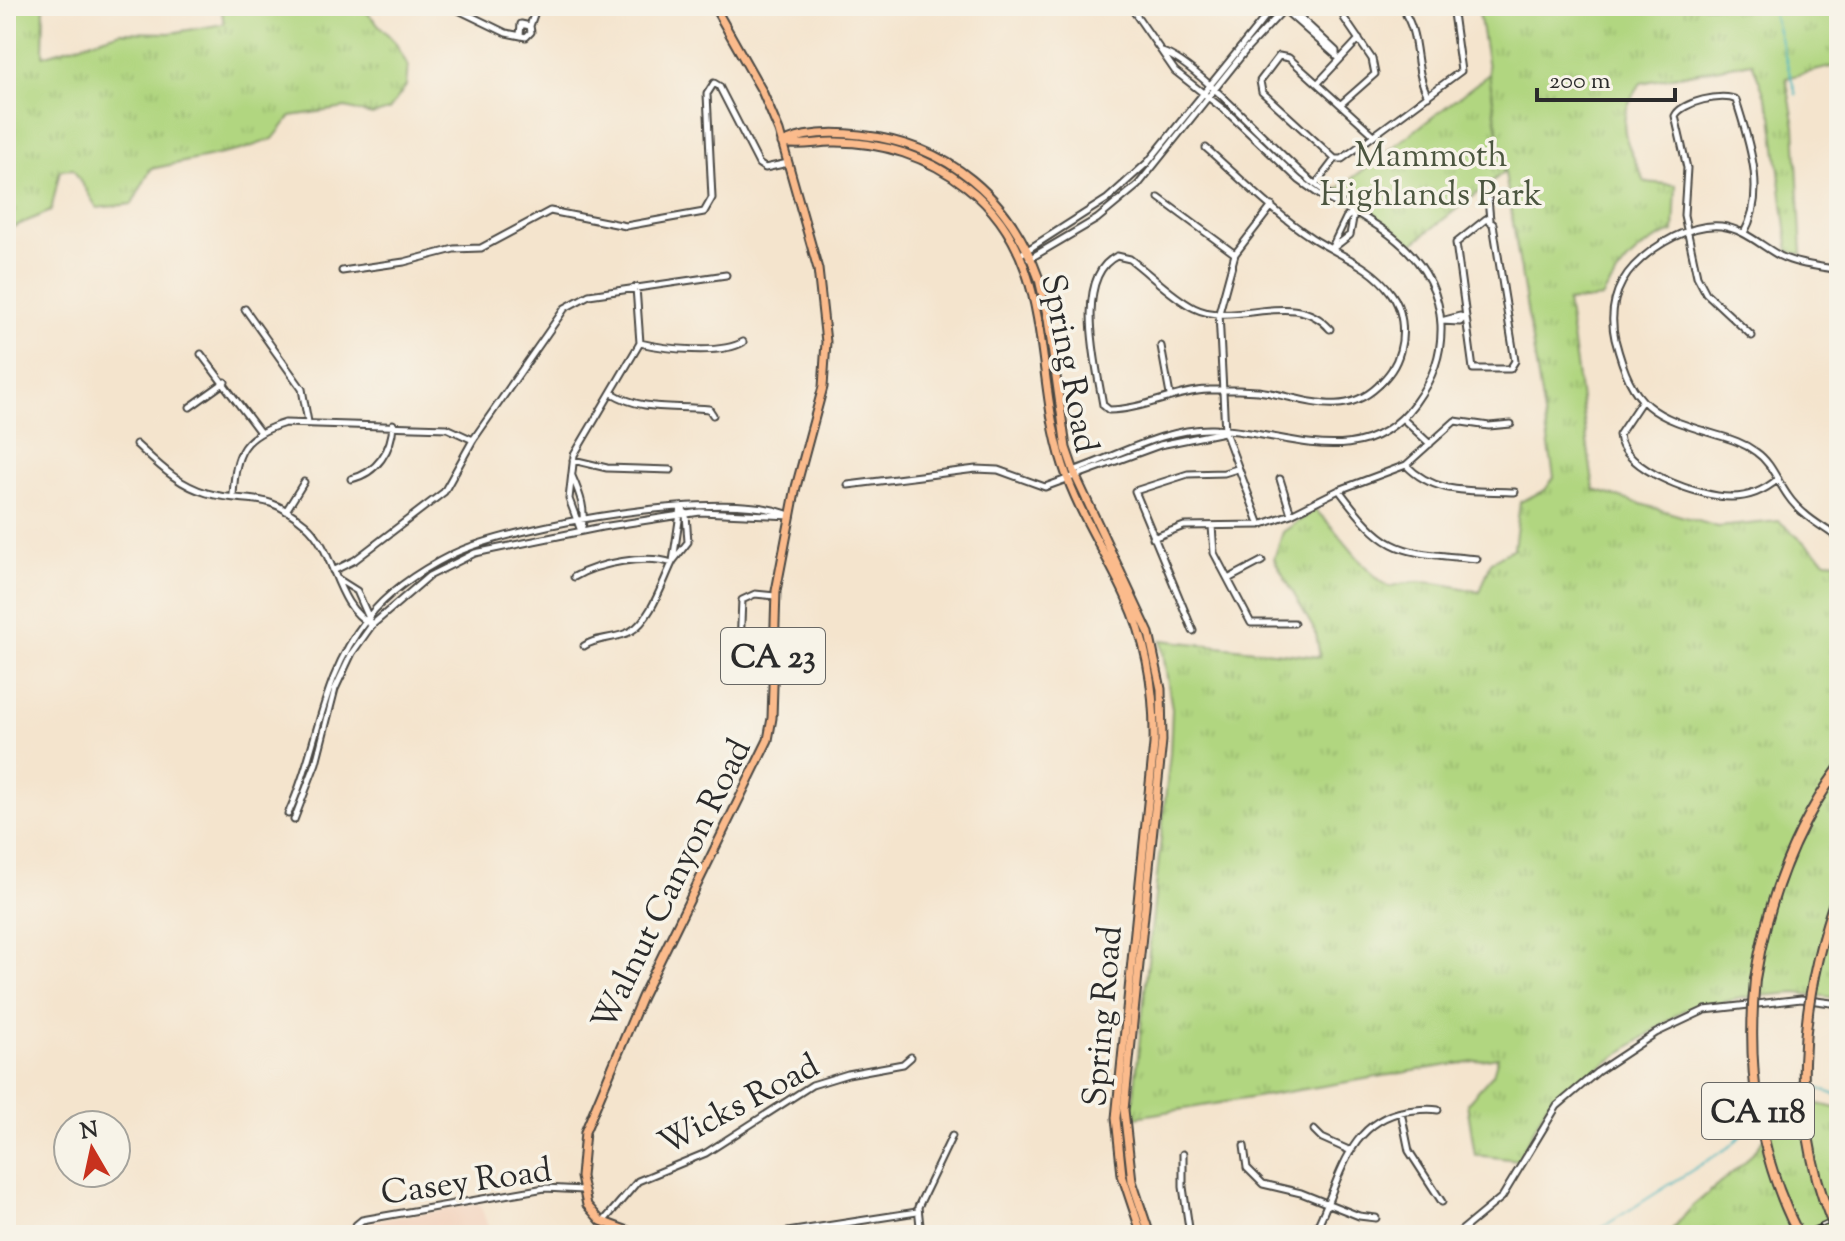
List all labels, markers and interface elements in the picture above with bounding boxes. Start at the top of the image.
scale bar [1537,52,1675,102]
text: 200 m [1549,65,1611,99]
park label: Mammoth Highlands Park [1320,133,1542,221]
street label: Spring Road [1026,270,1109,457]
road number: CA 23 [721,628,825,684]
street label: Walnut Canyon Road [581,731,765,1040]
street label: Spring Road [1072,924,1137,1109]
street label: Wicks Road [650,1043,829,1169]
road number: CA 118 [1702,1083,1814,1139]
north arrow [52,1109,132,1189]
text: N [78,1115,101,1149]
street label: Casey Road [378,1147,555,1220]

